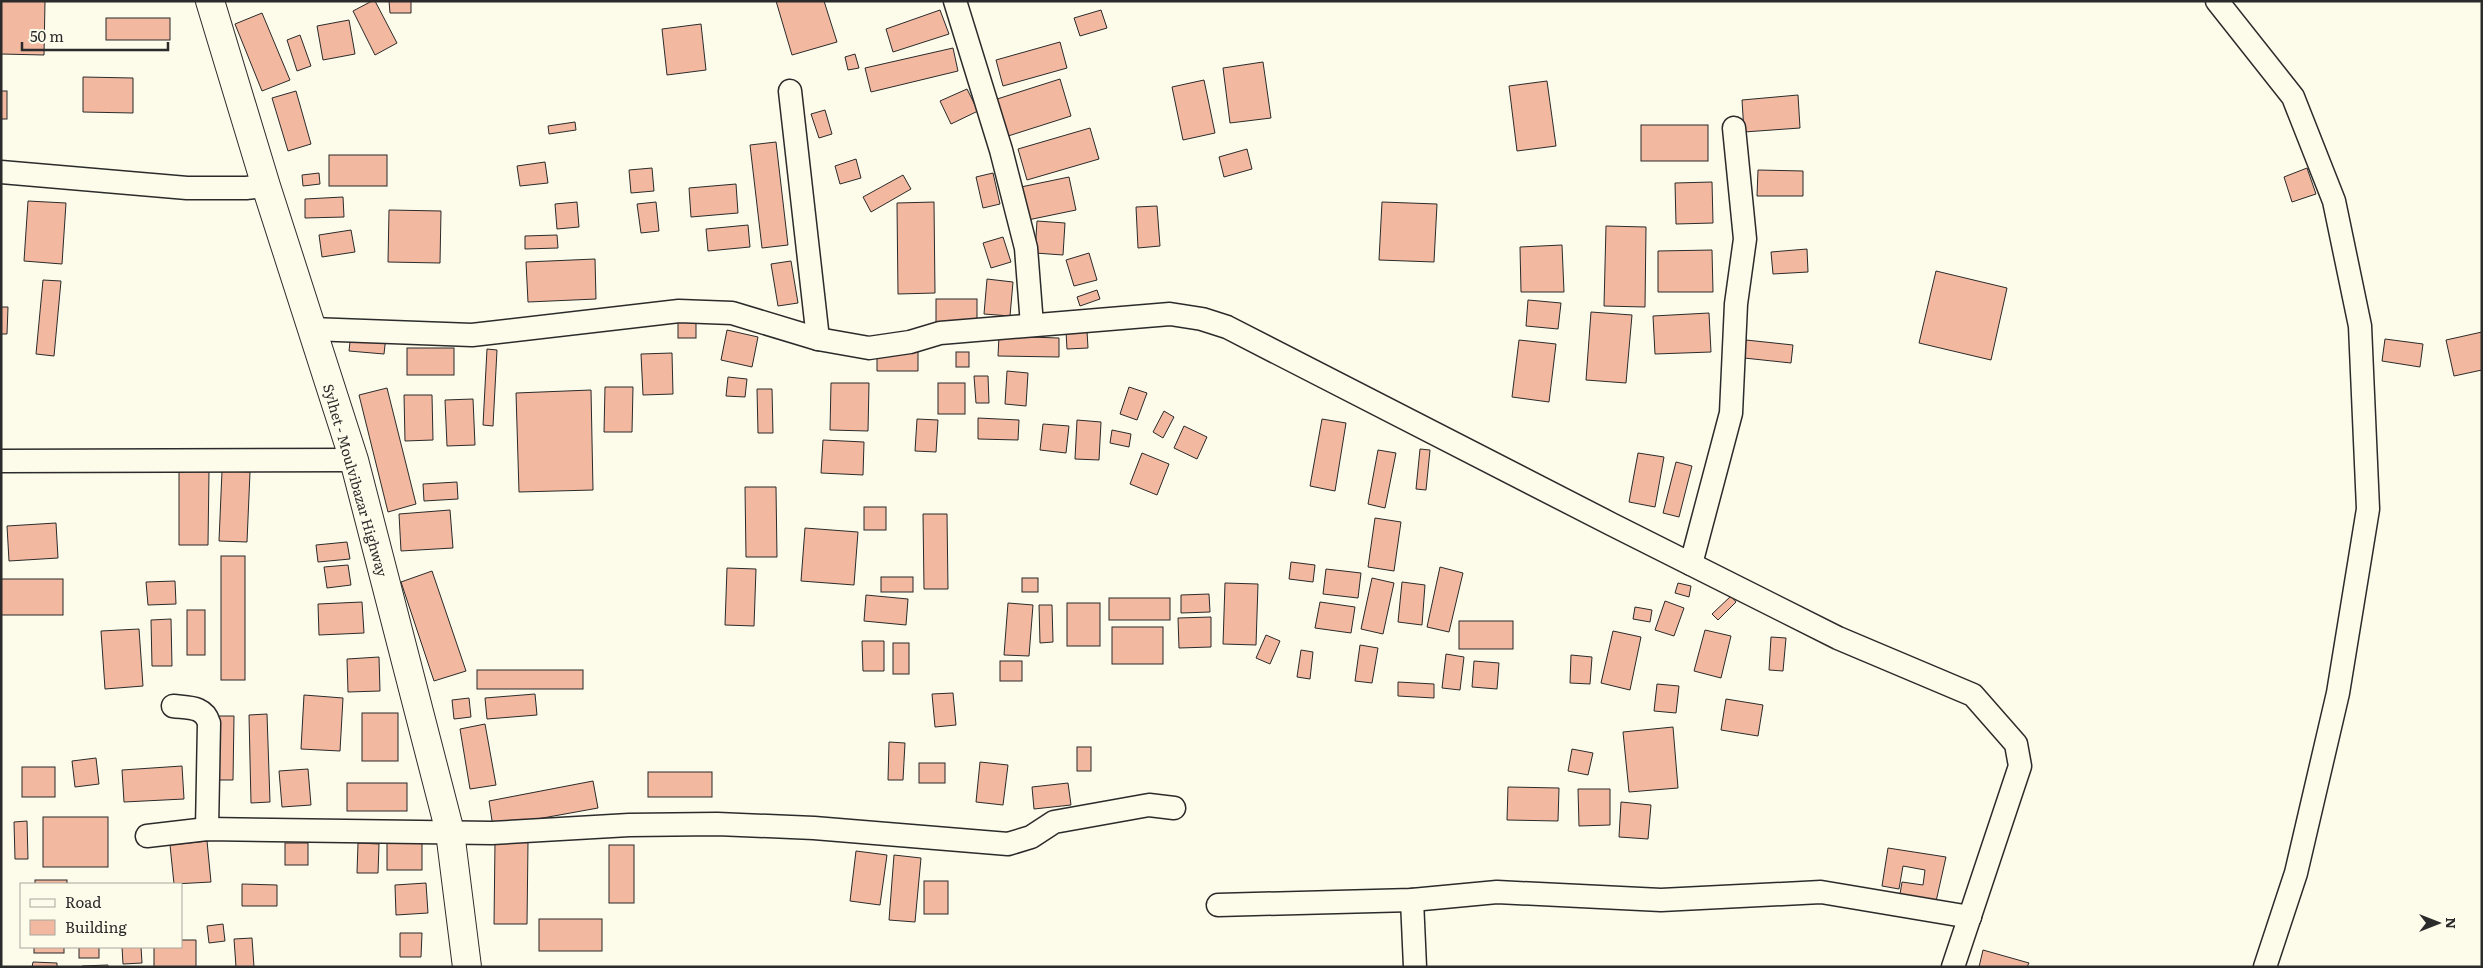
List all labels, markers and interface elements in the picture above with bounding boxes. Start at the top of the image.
scale bar [22,20,169,52]
text: 50 m [30,24,64,47]
street label: Sylhet - Moulvibazar Highway [319,381,393,580]
legend [20,883,182,948]
text: Road [65,890,101,913]
north arrow [2413,898,2463,948]
text: Building [65,915,127,938]
text: N [2442,917,2462,929]

